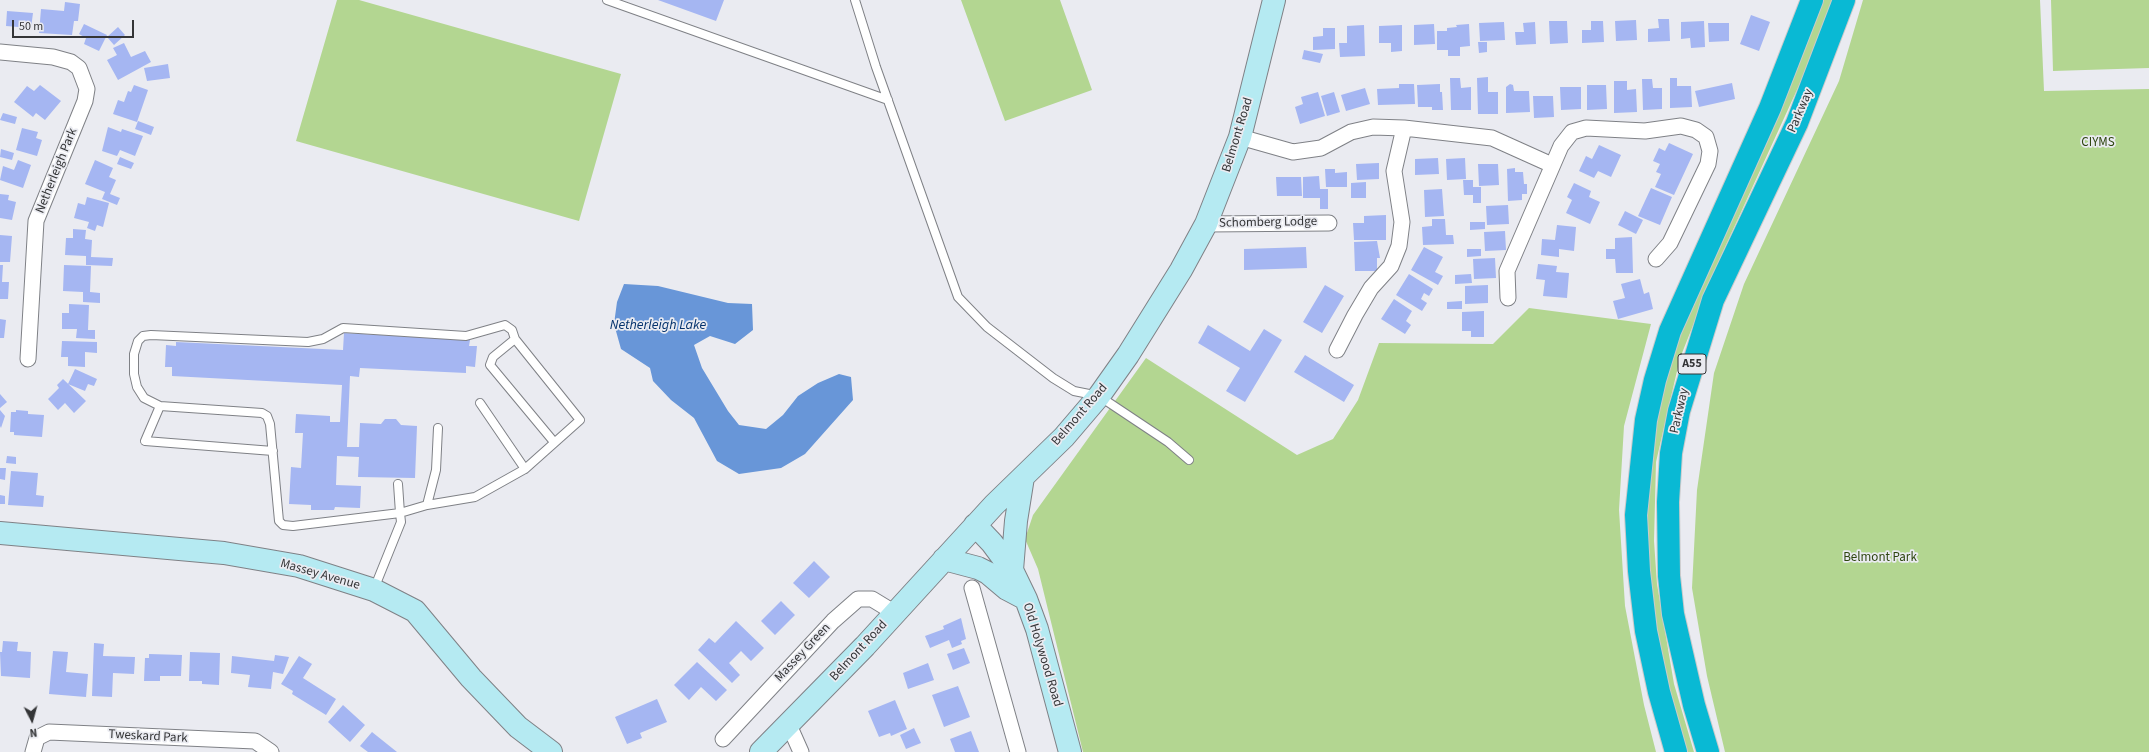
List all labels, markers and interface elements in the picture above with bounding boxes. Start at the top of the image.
scale bar [14,12,136,38]
text: 50 m [19,18,43,35]
street label: Parkway [1785,87,1817,135]
street label: Belmont Road [1219,96,1257,174]
street label: Netherleigh Park [33,126,81,216]
park label: CIYMS [2081,135,2115,151]
street label: Schomberg Lodge [1219,214,1317,232]
water label: Netherleigh Lake [610,318,706,334]
road number: A55 [1678,354,1706,374]
street label: Belmont Road [1049,381,1111,449]
street label: Parkway [1667,387,1693,435]
park label: Belmont Park [1843,550,1917,566]
street label: Massey Avenue [278,556,362,594]
street label: Old Holywood Road [1019,601,1065,709]
street label: Belmont Road [827,617,891,685]
street label: Massey Green [772,620,834,686]
north arrow [12,700,52,740]
text: N [29,725,38,740]
street label: Tweskard Park [108,727,188,747]

